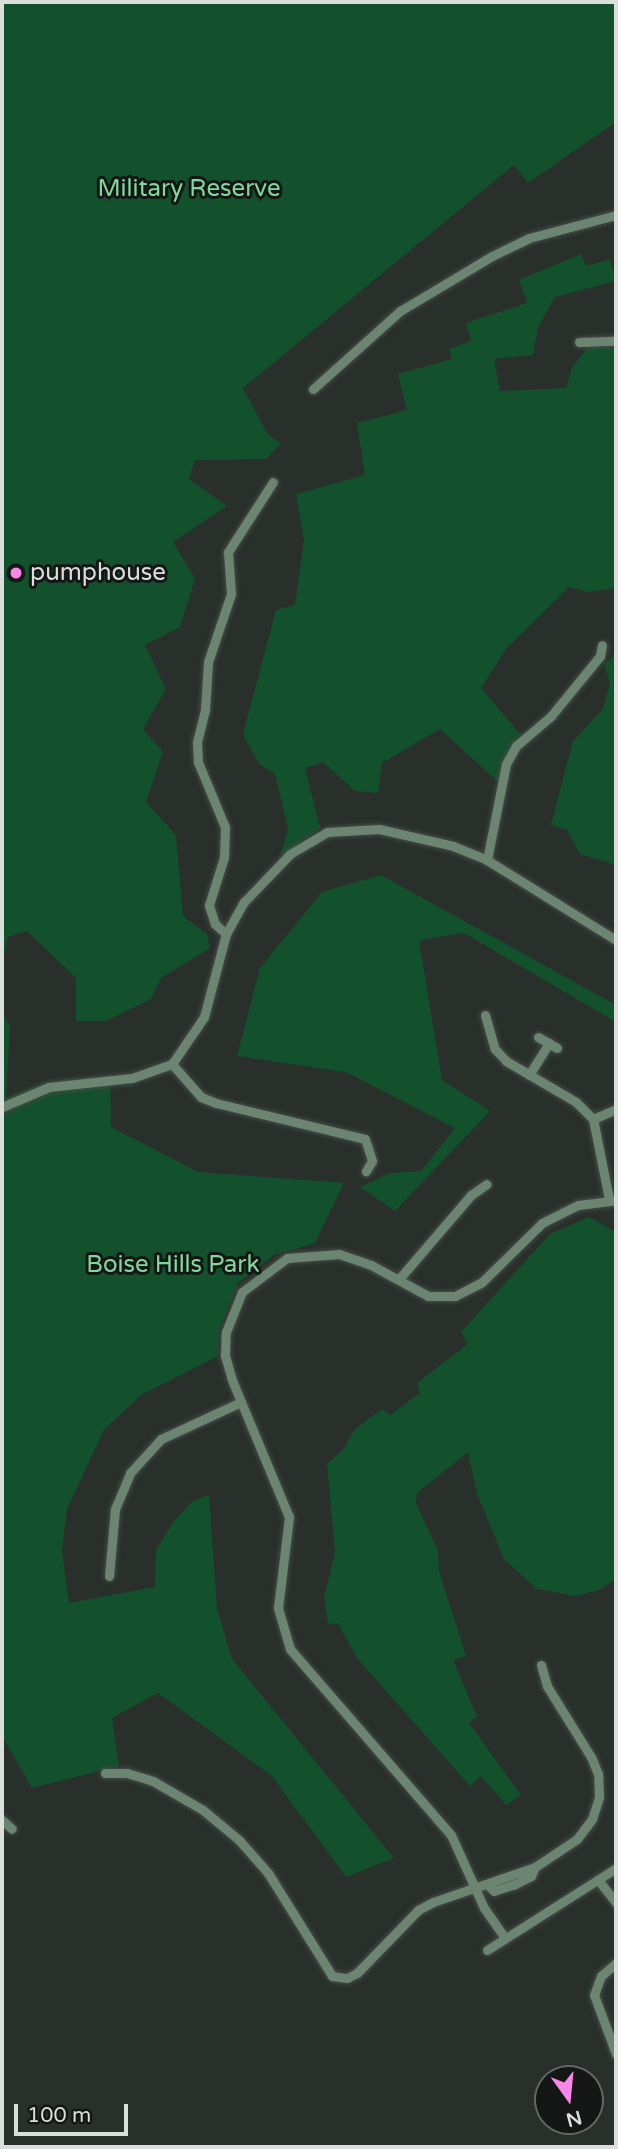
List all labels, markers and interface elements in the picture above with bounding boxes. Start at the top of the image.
park label: Military Reserve [98,175,280,203]
place label: pumphouse [30,559,166,587]
marker: pumphouse [8,565,24,581]
park label: Boise Hills Park [86,1251,260,1279]
north arrow [534,2065,604,2135]
scale bar [18,2090,131,2134]
text: 100 m [27,2103,91,2128]
text: N [564,2106,584,2131]

